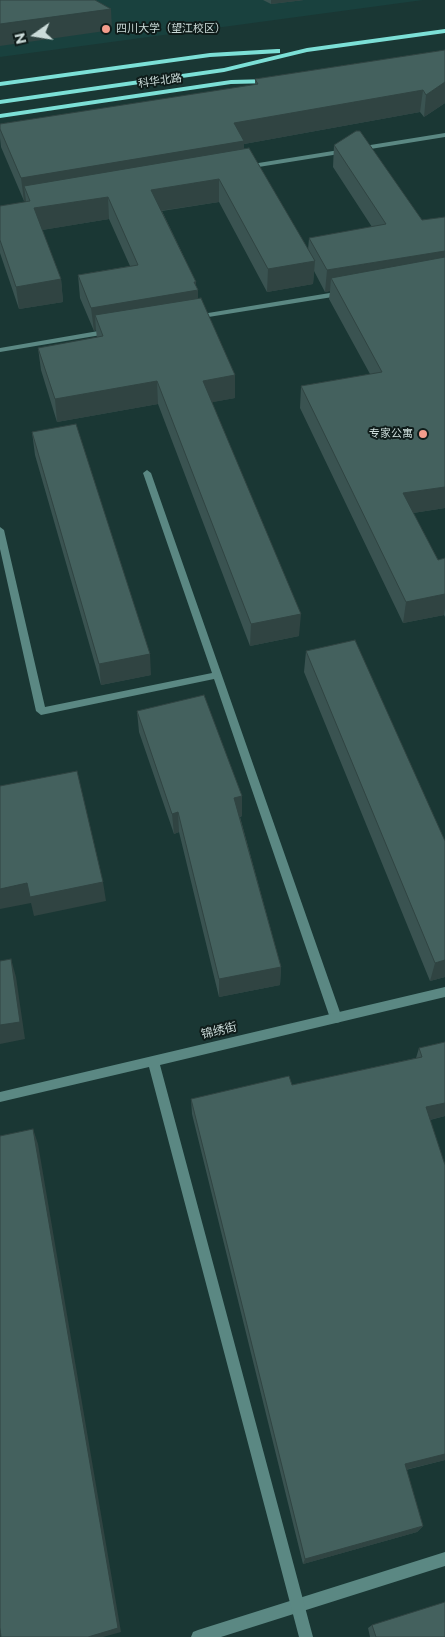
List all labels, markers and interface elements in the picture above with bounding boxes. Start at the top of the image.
north arrow [10,10,60,60]
place label: 四川大学（望江校区） [116,22,226,36]
marker: 四川大学（望江校区） [100,23,112,35]
text: N [10,31,30,46]
street label: 科华北路 [137,71,183,91]
place label: 专家公寓 [369,427,413,441]
marker: 专家公寓 [417,428,429,440]
street label: 锦绣街 [200,1020,238,1042]

